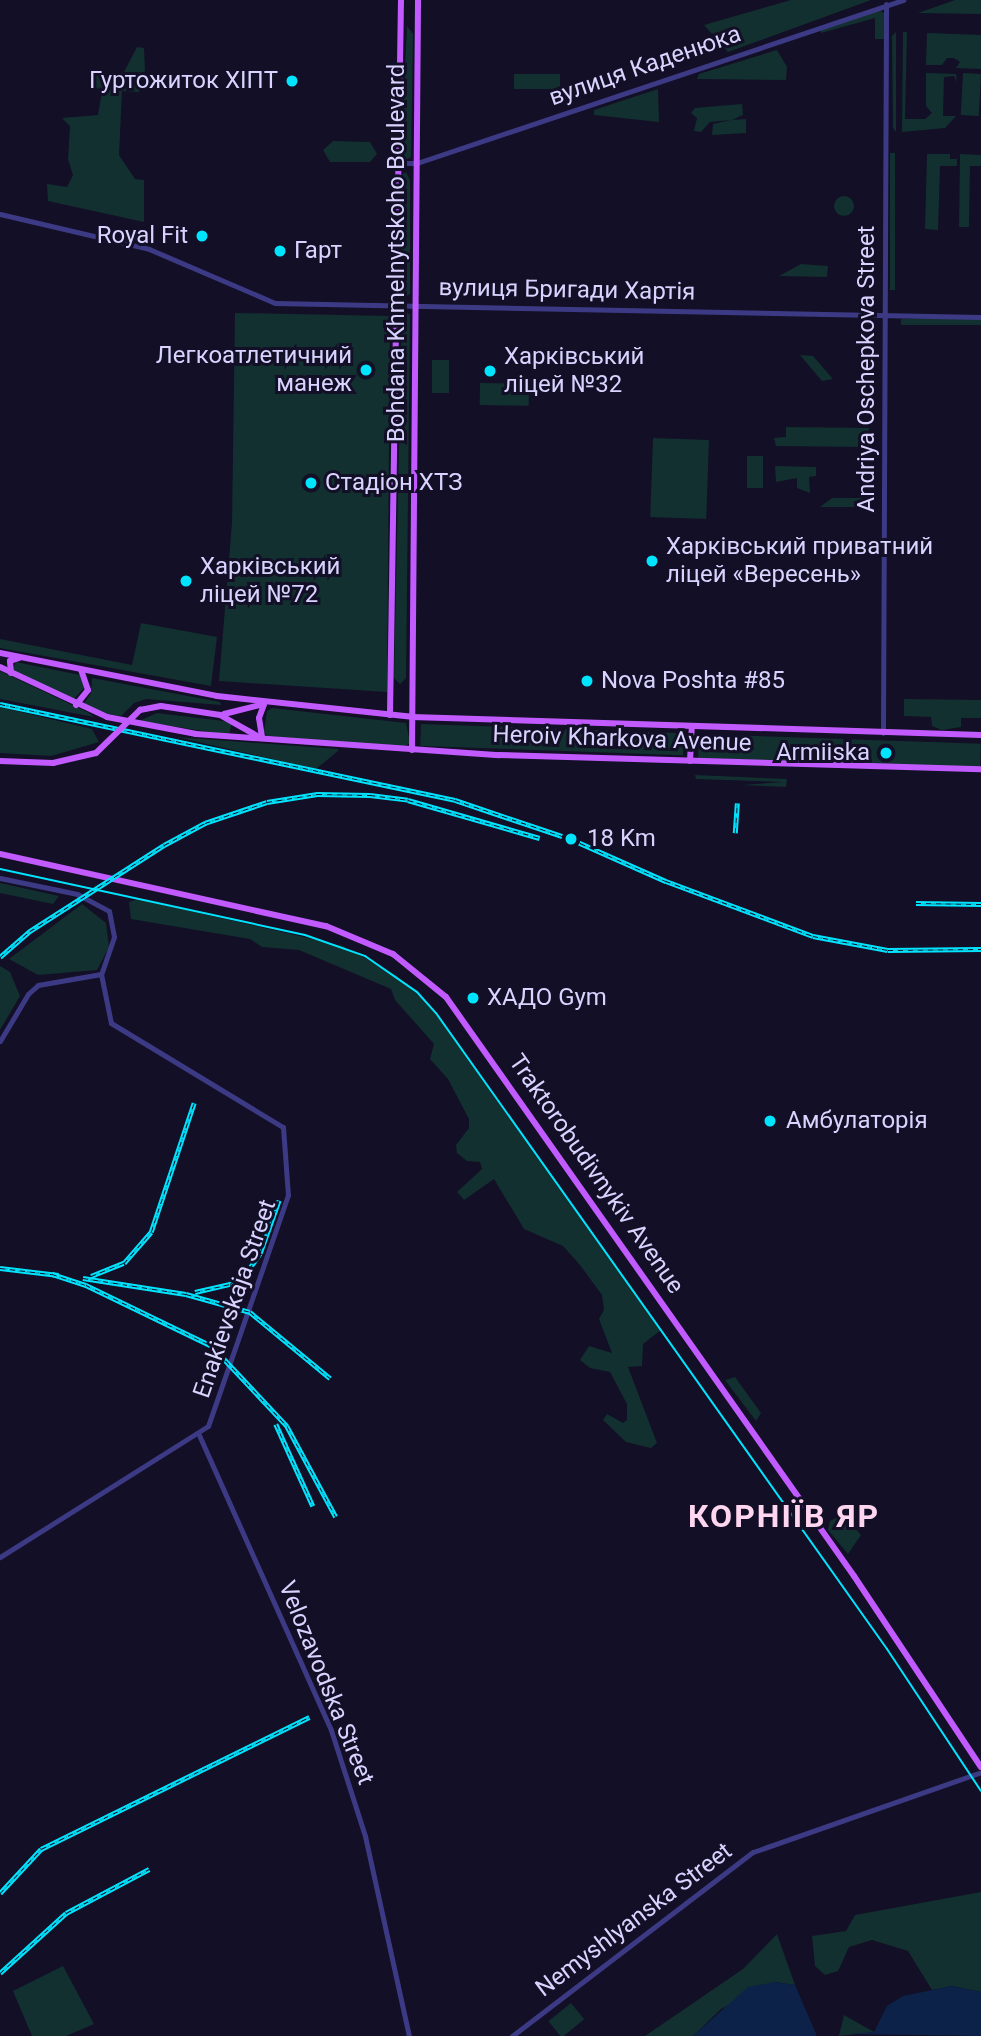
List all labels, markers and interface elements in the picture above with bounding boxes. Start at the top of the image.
street label: вулиця Каденюка [545,20,745,112]
street label: Bohdana Khmelnytskoho Boulevard [383,64,411,442]
place label: Гуртожиток ХІПТ [89,67,278,95]
marker: Гуртожиток ХІПТ [284,73,300,89]
place label: Royal Fit [97,222,188,250]
street label: Andriya Oschepkova Street [853,226,881,512]
marker: Royal Fit [194,228,210,244]
place label: Гарт [294,237,342,265]
marker: Гарт [272,243,288,259]
street label: вулиця Бригади Хартія [438,273,696,307]
place label: Легкоатлетичний манеж [156,342,352,398]
place label: Харківський ліцей №32 [504,343,644,399]
marker: Легкоатлетичний манеж [358,362,374,378]
marker: Харківський ліцей №32 [482,363,498,379]
place label: Стадіон ХТЗ [325,469,462,497]
marker: Стадіон ХТЗ [303,475,319,491]
place label: Харківський приватний ліцей «Вересень» [666,533,933,589]
place label: Харківський ліцей №72 [200,553,340,609]
marker: Харківський приватний ліцей «Вересень» [644,553,660,569]
marker: Харківський ліцей №72 [178,573,194,589]
place label: Nova Poshta #85 [601,667,785,695]
marker: Nova Poshta #85 [579,673,595,689]
street label: Heroiv Kharkova Avenue [492,720,752,758]
place label: Armiiska [776,739,870,767]
marker: Armiiska [876,743,896,763]
place label: 18 Km [587,825,656,853]
marker: 18 Km [561,829,581,849]
place label: ХАДО Gym [487,984,607,1012]
marker: ХАДО Gym [465,990,481,1006]
street label: Traktorobudivnykiv Avenue [502,1049,690,1299]
place label: Амбулаторія [786,1107,928,1135]
marker: Амбулаторія [760,1111,780,1131]
street label: Enakievskaja Street [188,1196,282,1402]
district label: КОРНІЇВ ЯР [689,1497,879,1535]
street label: Velozavodska Street [272,1577,380,1789]
street label: Nemyshlyanska Street [530,1837,738,2003]

